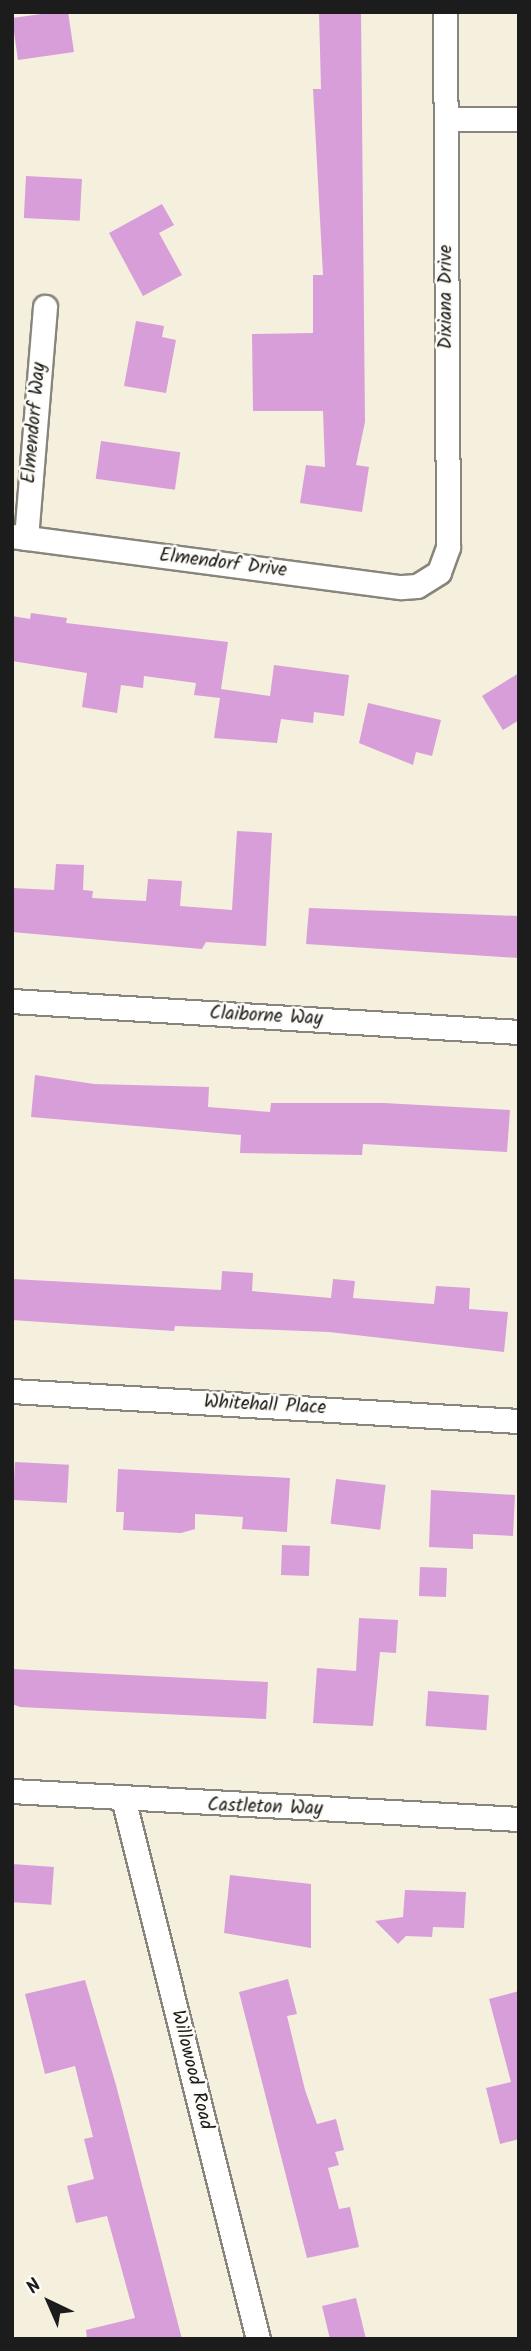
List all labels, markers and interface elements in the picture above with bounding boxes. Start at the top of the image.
street label: Dixiana Drive [436,245,458,349]
street label: Elmendorf Way [18,362,52,484]
street label: Elmendorf Drive [158,545,288,583]
street label: Claiborne Way [209,1003,323,1031]
street label: Whitehall Place [203,1391,327,1421]
street label: Castleton Way [207,1795,323,1821]
street label: Willowood Road [165,2008,217,2132]
north arrow [14,2267,84,2337]
text: N [20,2272,49,2302]

